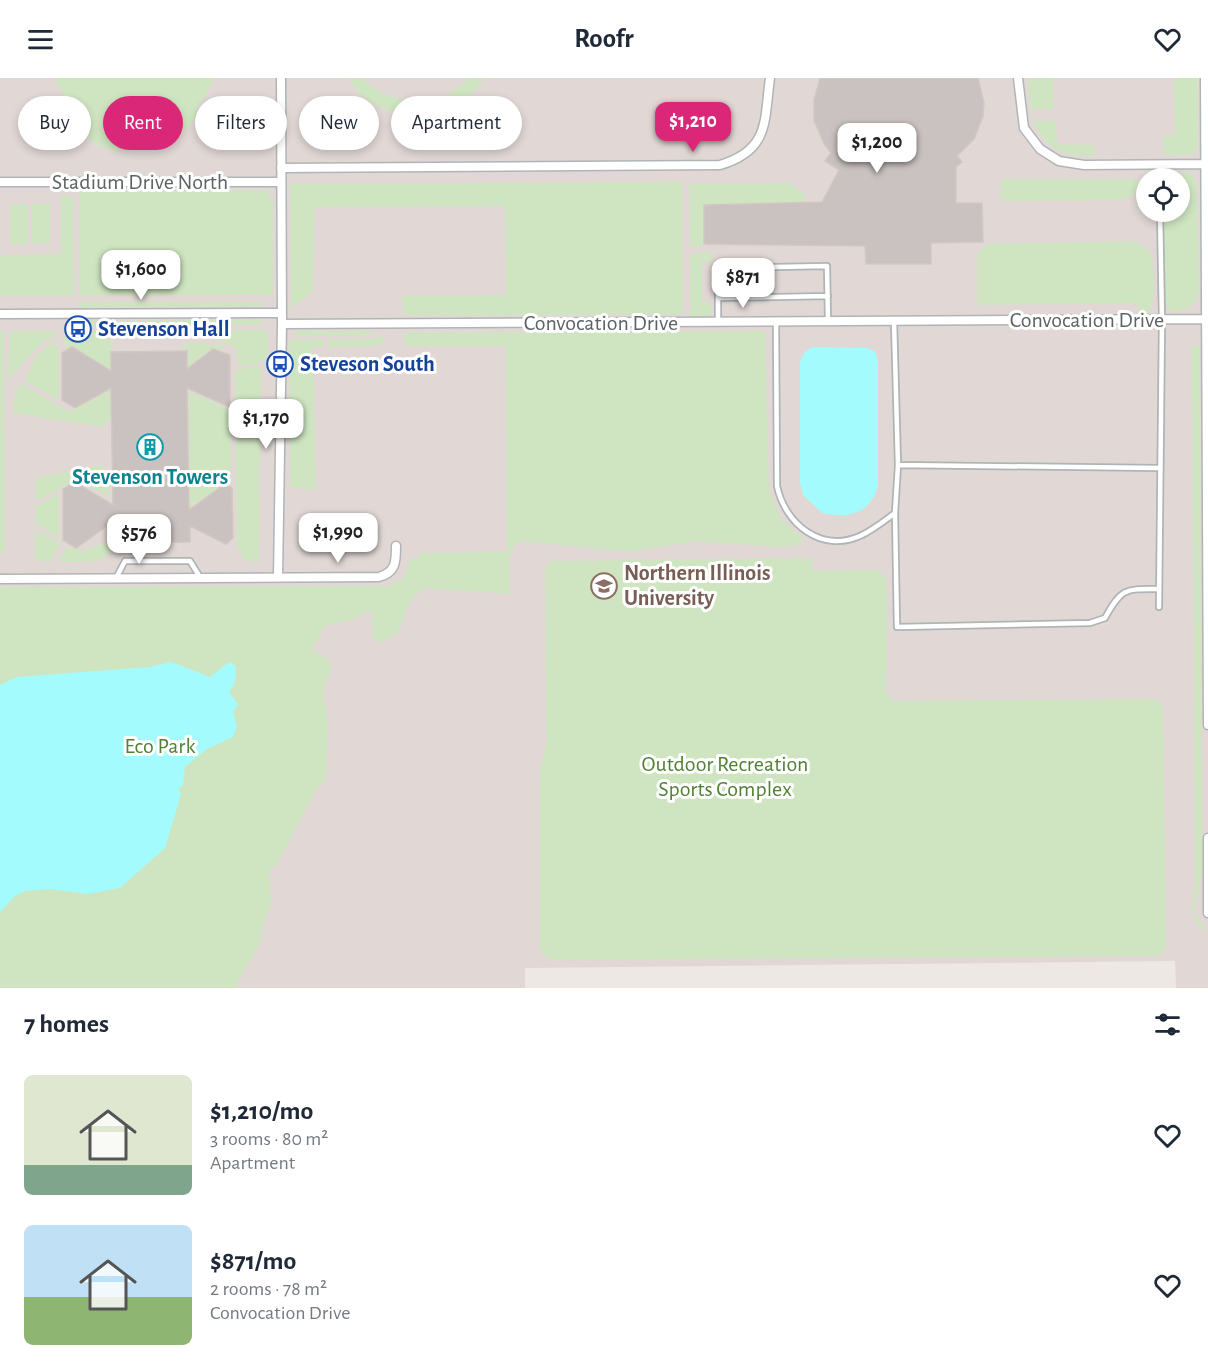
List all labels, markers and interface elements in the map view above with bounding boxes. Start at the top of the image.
icon: menu [24,23,57,56]
icon: heart [1151,23,1184,56]
text: Roofr [574,25,634,52]
chip: Buy [18,96,91,150]
chip: Rent [103,96,183,150]
chip: Filters [195,96,287,150]
chip: New [299,96,379,150]
chip: Apartment [391,96,522,150]
pin: $1,210 [644,102,742,153]
text: $1,210 [669,111,717,131]
pin: $1,200 [828,123,926,174]
text: $1,200 [851,132,903,152]
map controls [1136,168,1190,222]
button: locate [1136,168,1190,222]
street label: Stadium Drive North [52,171,228,193]
pin: $1,600 [92,250,190,301]
pin: $871 [707,258,779,309]
text: $1,600 [115,259,167,279]
text: $871 [726,267,760,287]
street label: Convocation Drive [1010,309,1164,331]
street label: Convocation Drive [524,312,678,334]
bus stop icon: Stevenson Hall [63,314,93,344]
place label: Stevenson Hall [98,318,229,340]
bus stop icon: Steveson South [265,349,295,379]
place label: Steveson South [300,353,435,375]
pin: $1,170 [217,399,315,450]
text: $1,170 [242,408,290,428]
building icon: Stevenson Towers [135,432,165,462]
place label: Stevenson Towers [72,466,228,488]
pin: $1,990 [289,513,387,564]
pin: $576 [103,514,175,565]
text: $1,990 [313,522,363,542]
text: $576 [121,523,157,543]
place label: Northern Illinois University [624,562,770,610]
school or university icon: Northern Illinois University [589,571,619,601]
park label: Eco Park [125,735,195,757]
park label: Outdoor Recreation Sports Complex [642,753,808,800]
icon: filters [1151,1008,1184,1041]
text: 7 homes [24,1011,109,1037]
text: $1,210/mo [210,1098,313,1124]
icon: home [72,1099,144,1171]
icon: heart [1151,1119,1184,1152]
text: 3 rooms · 80 m² [210,1129,328,1149]
text: Apartment [210,1153,295,1173]
text: $871/mo [210,1248,296,1274]
icon: home [72,1249,144,1321]
icon: heart [1151,1269,1184,1302]
text: 2 rooms · 78 m² [210,1279,327,1299]
text: Convocation Drive [210,1303,350,1323]

